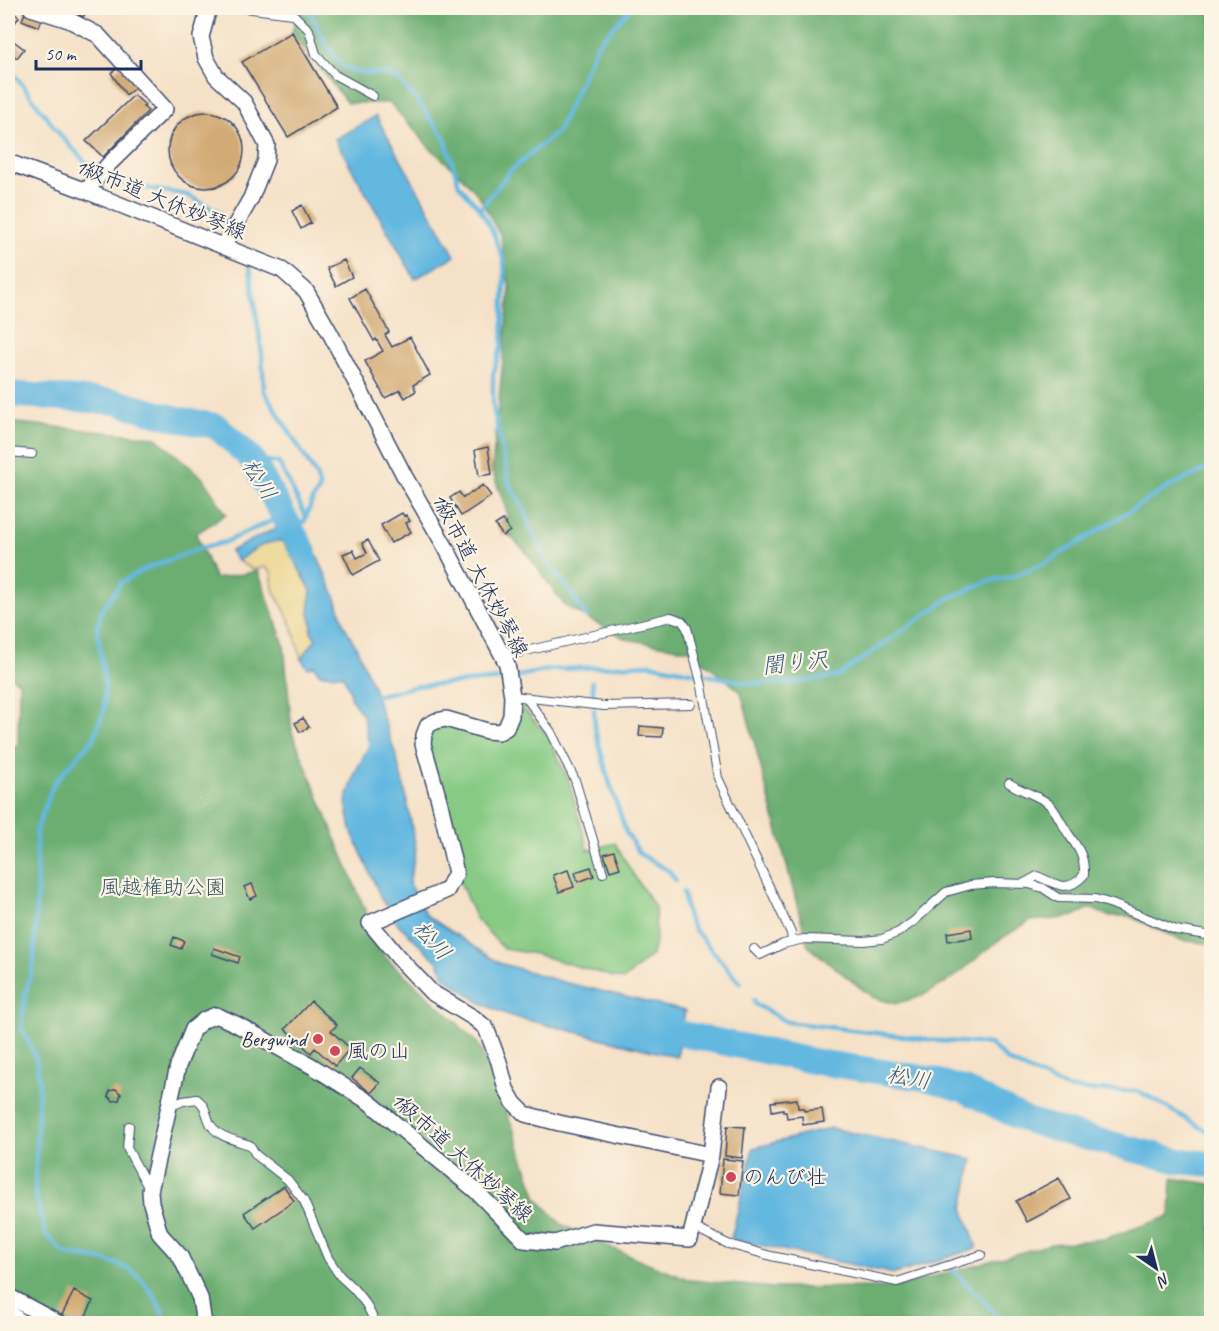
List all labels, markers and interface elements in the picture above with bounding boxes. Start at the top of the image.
scale bar [36,33,141,71]
text: 50 m [45,43,78,65]
street label: 1級市道 大休妙琴線 [72,153,250,245]
water label: 松川 [236,453,283,506]
street label: 1級市道 大休妙琴線 [426,488,534,662]
water label: 闇り沢 [761,646,830,680]
park label: 風越権助公園 [100,874,226,900]
water label: 松川 [407,915,457,966]
place label: Bergwind [241,1026,310,1052]
marker: Bergwind [311,1032,325,1046]
place label: 風の山 [347,1038,410,1064]
marker: 風の山 [328,1044,342,1058]
water label: 松川 [885,1060,933,1096]
street label: 1級市道 大休妙琴線 [385,1086,539,1228]
place label: のんび壮 [743,1164,827,1190]
marker: のんび壮 [724,1170,738,1184]
north arrow [1126,1238,1186,1298]
text: N [1152,1268,1174,1292]

